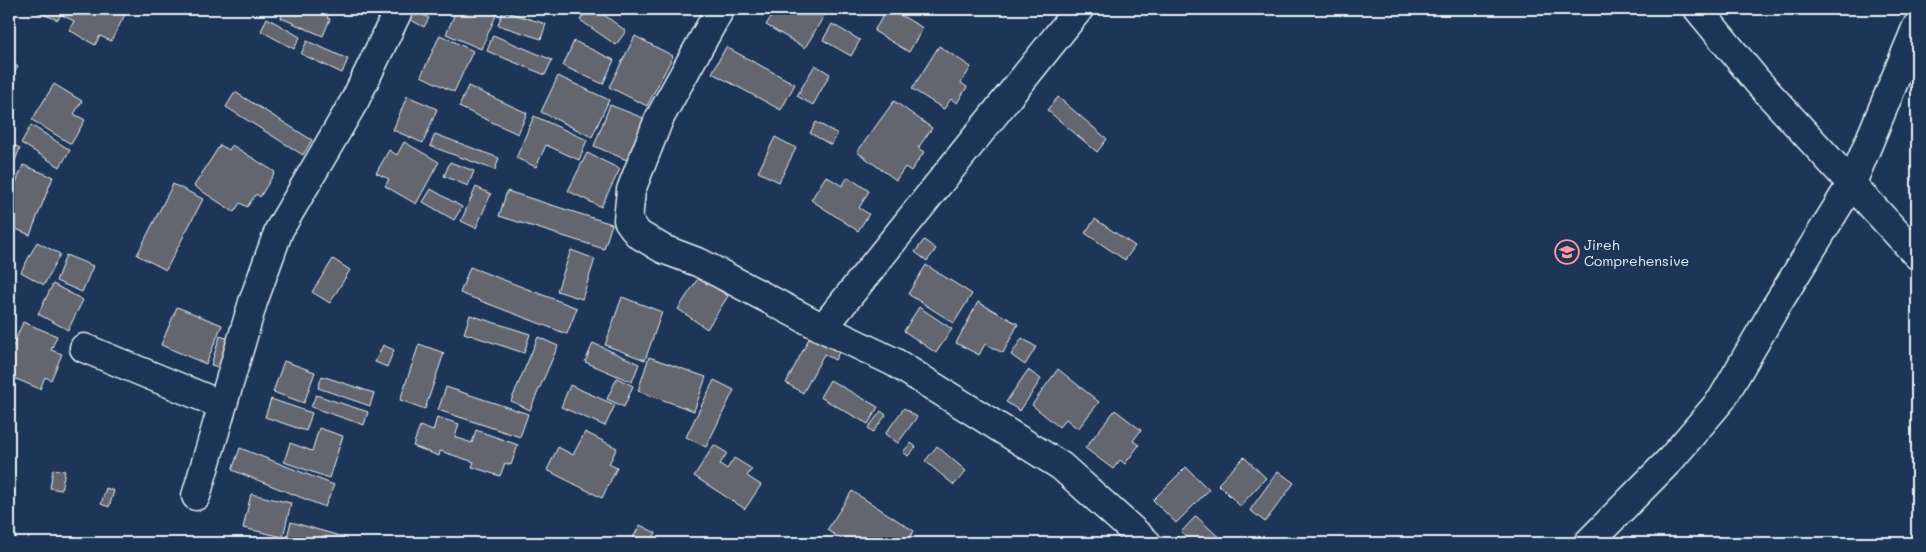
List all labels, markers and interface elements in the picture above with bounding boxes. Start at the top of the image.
place label: Jireh Comprehensive [1584,235,1689,270]
school or university icon: Jireh Comprehensive [1554,239,1580,265]

